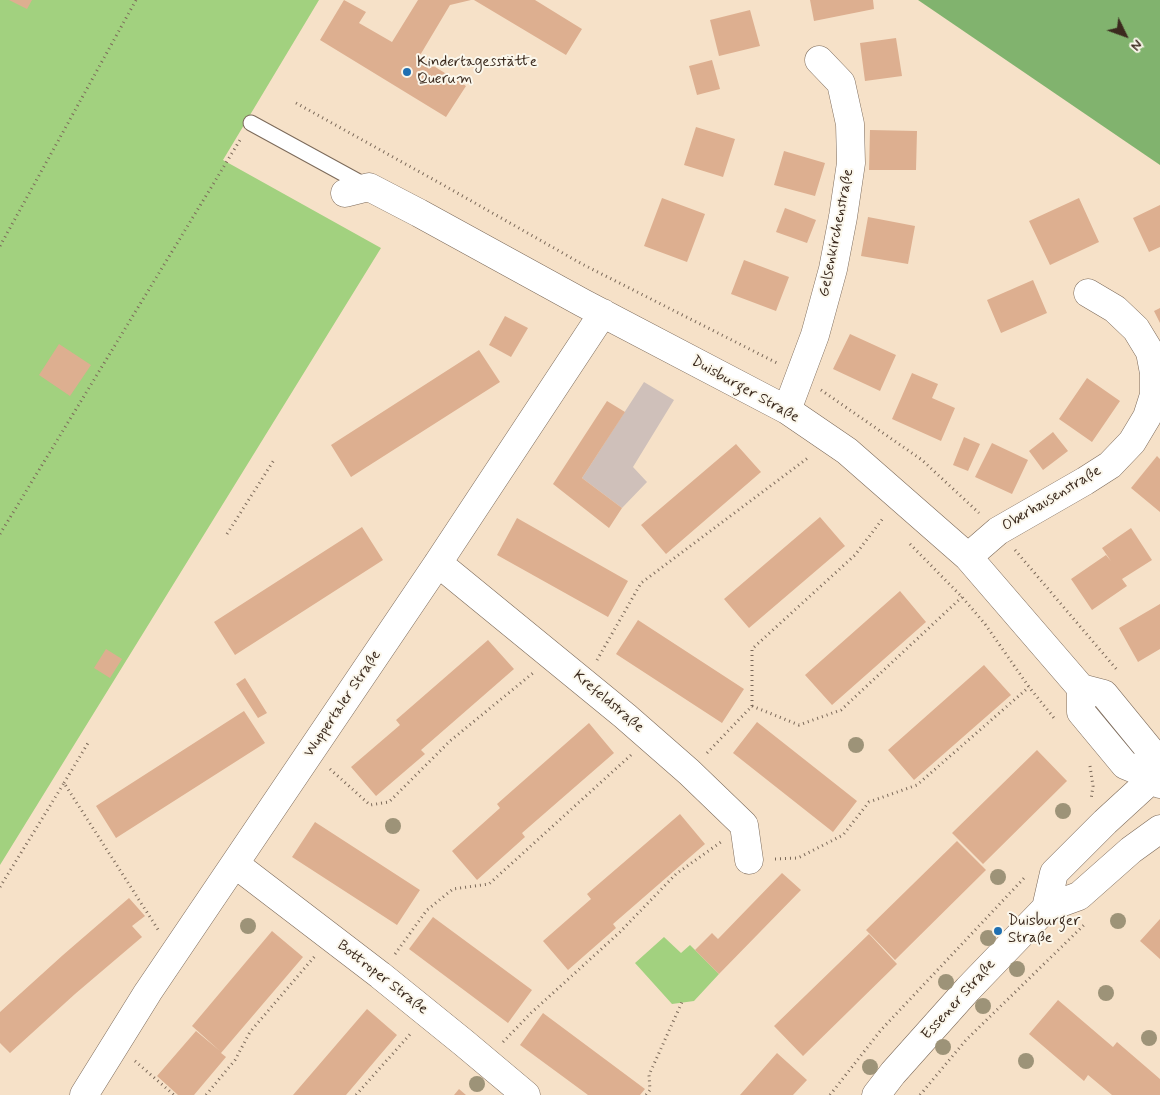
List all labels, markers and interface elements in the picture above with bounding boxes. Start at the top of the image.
north arrow [1100,10,1150,60]
text: N [1126,36,1146,55]
place label: Kindertagesstätte Querum [417,54,537,89]
marker: Kindertagesstätte Querum [401,66,413,78]
street label: Gelsenkirchenstraße [816,167,858,299]
street label: Duisburger Straße [688,353,802,427]
street label: Oberhausenstraße [999,462,1105,536]
street label: Wuppertaler Straße [301,647,385,761]
street label: Krefeldstraße [569,667,647,737]
place label: Duisburger Straße [1008,913,1080,948]
marker: Duisburger Straße [992,925,1004,937]
street label: Bottroper Straße [333,937,431,1019]
street label: Essener Straße [918,956,1000,1044]

